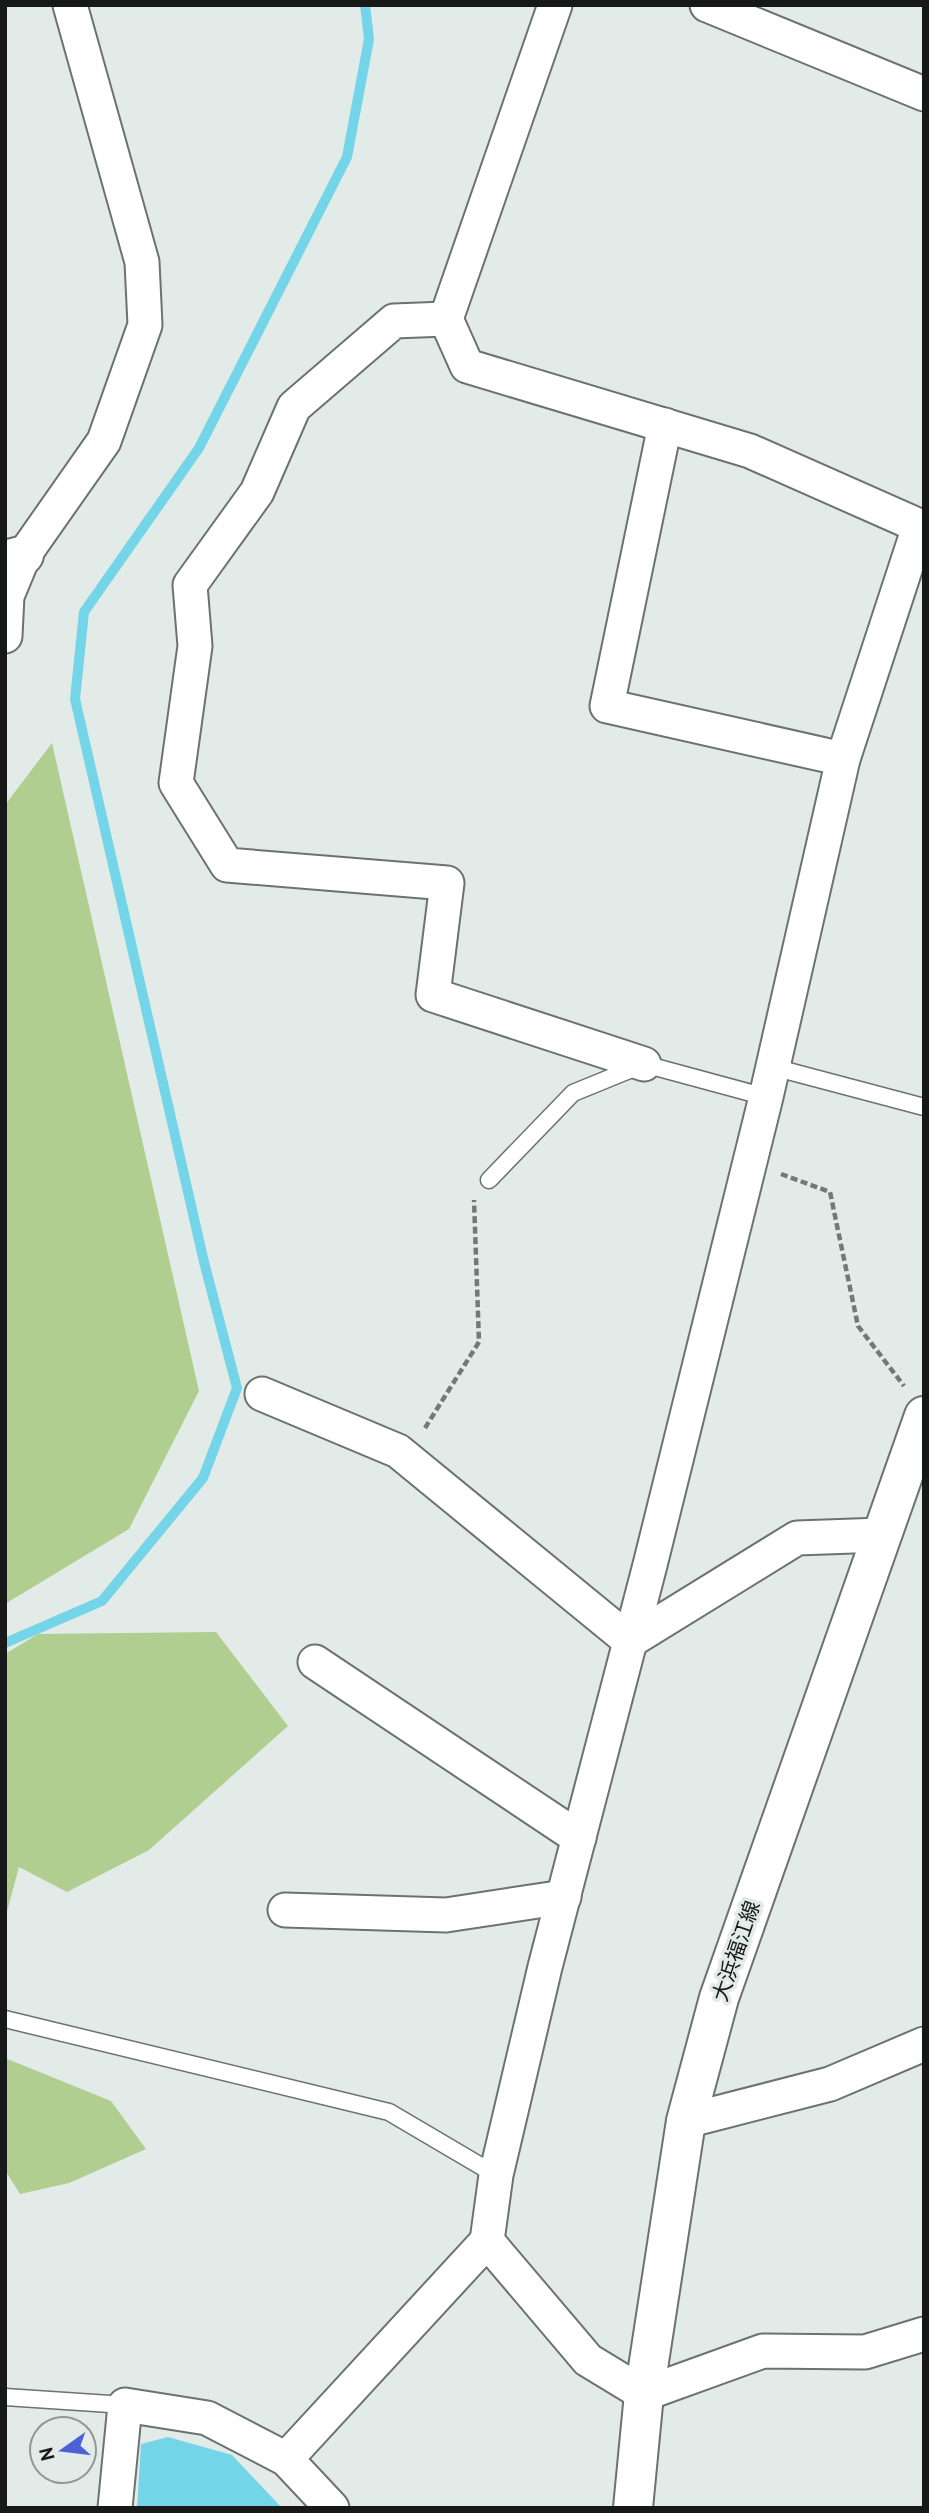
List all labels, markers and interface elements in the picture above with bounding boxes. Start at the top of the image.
street label: 大浜福江線 [706,1897,766,2005]
north arrow [28,2415,98,2485]
text: N [33,2445,60,2463]

